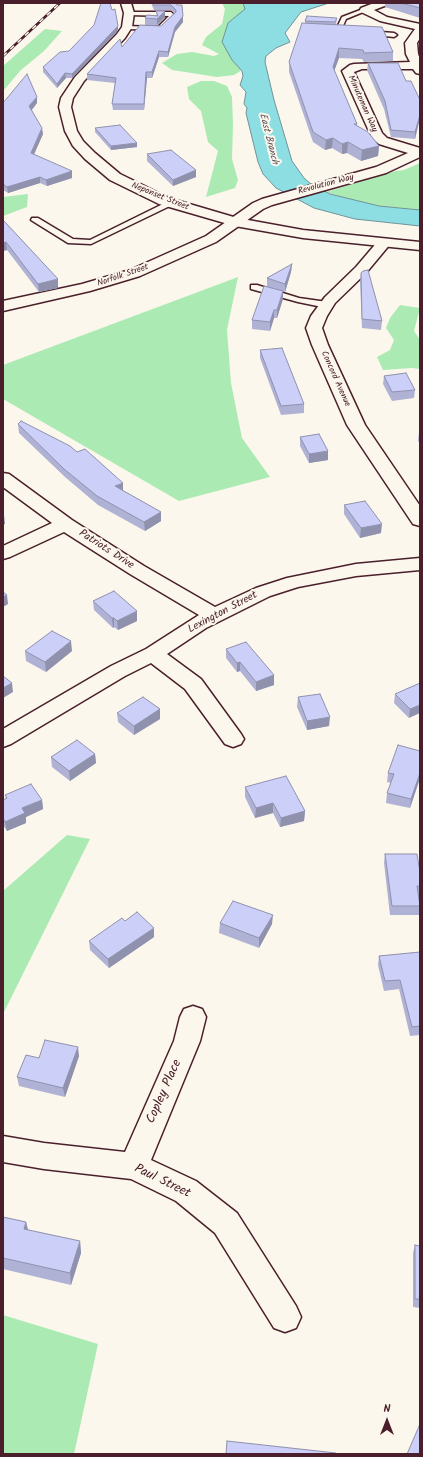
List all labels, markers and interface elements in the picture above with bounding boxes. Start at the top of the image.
street label: Minuteman Way [345,74,379,134]
water label: East Branch [256,112,280,166]
street label: Revolution Way [297,172,355,198]
street label: Neponset Street [130,181,190,213]
street label: Norfolk Street [96,262,150,290]
street label: Concord Avenue [318,349,352,409]
street label: Patriots Drive [76,527,136,573]
street label: Lexington Street [186,589,260,637]
street label: Copley Place [144,1058,186,1126]
street label: Paul Street [131,1162,193,1202]
text: N [384,1400,390,1418]
north arrow [367,1401,407,1441]

